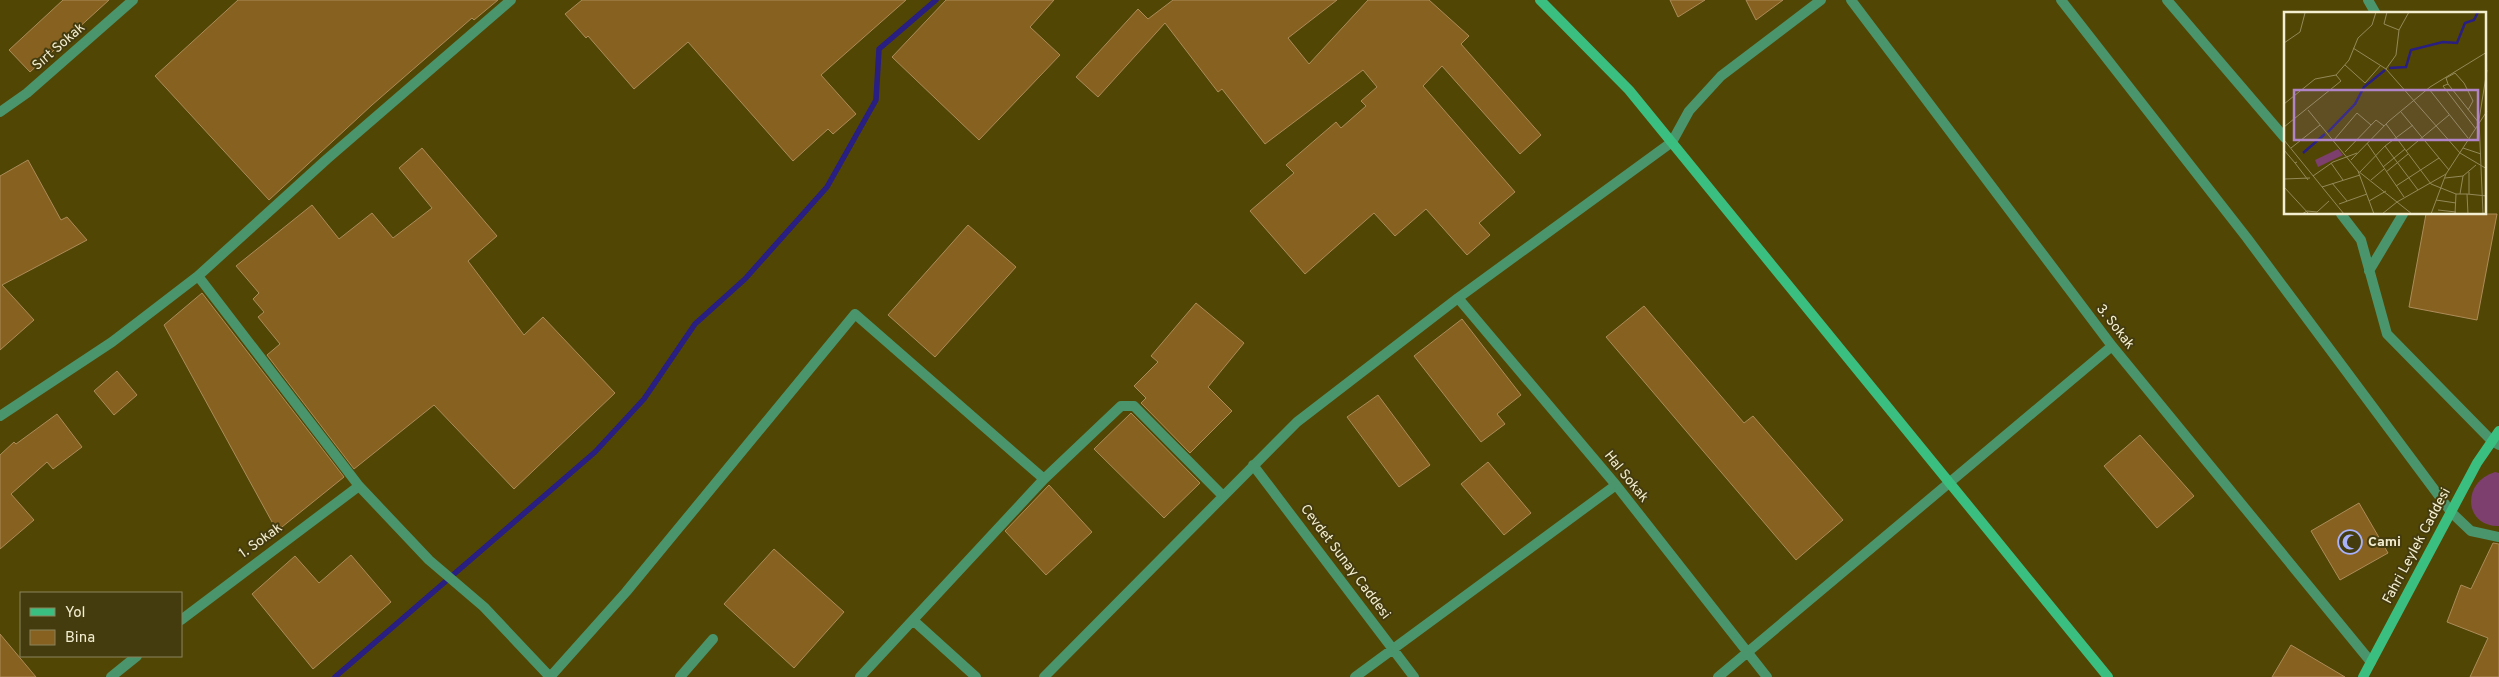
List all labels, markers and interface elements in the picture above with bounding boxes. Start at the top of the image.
inset map [2284,12,2486,215]
street label: Sırt Sokak [29,20,89,74]
street label: 3. Sokak [2092,301,2138,353]
street label: Hal Sokak [1600,448,1652,506]
street label: Fahri Leylek Caddesi [2379,485,2455,607]
street label: Cevdet Sunay Caddesi [1296,501,1394,623]
street label: 1. Sokak [236,520,286,562]
mosque icon: Cami [2337,529,2363,555]
place label: Cami [2368,534,2401,551]
legend [20,592,182,657]
text: Yol [65,604,86,623]
text: Bina [65,629,95,648]

